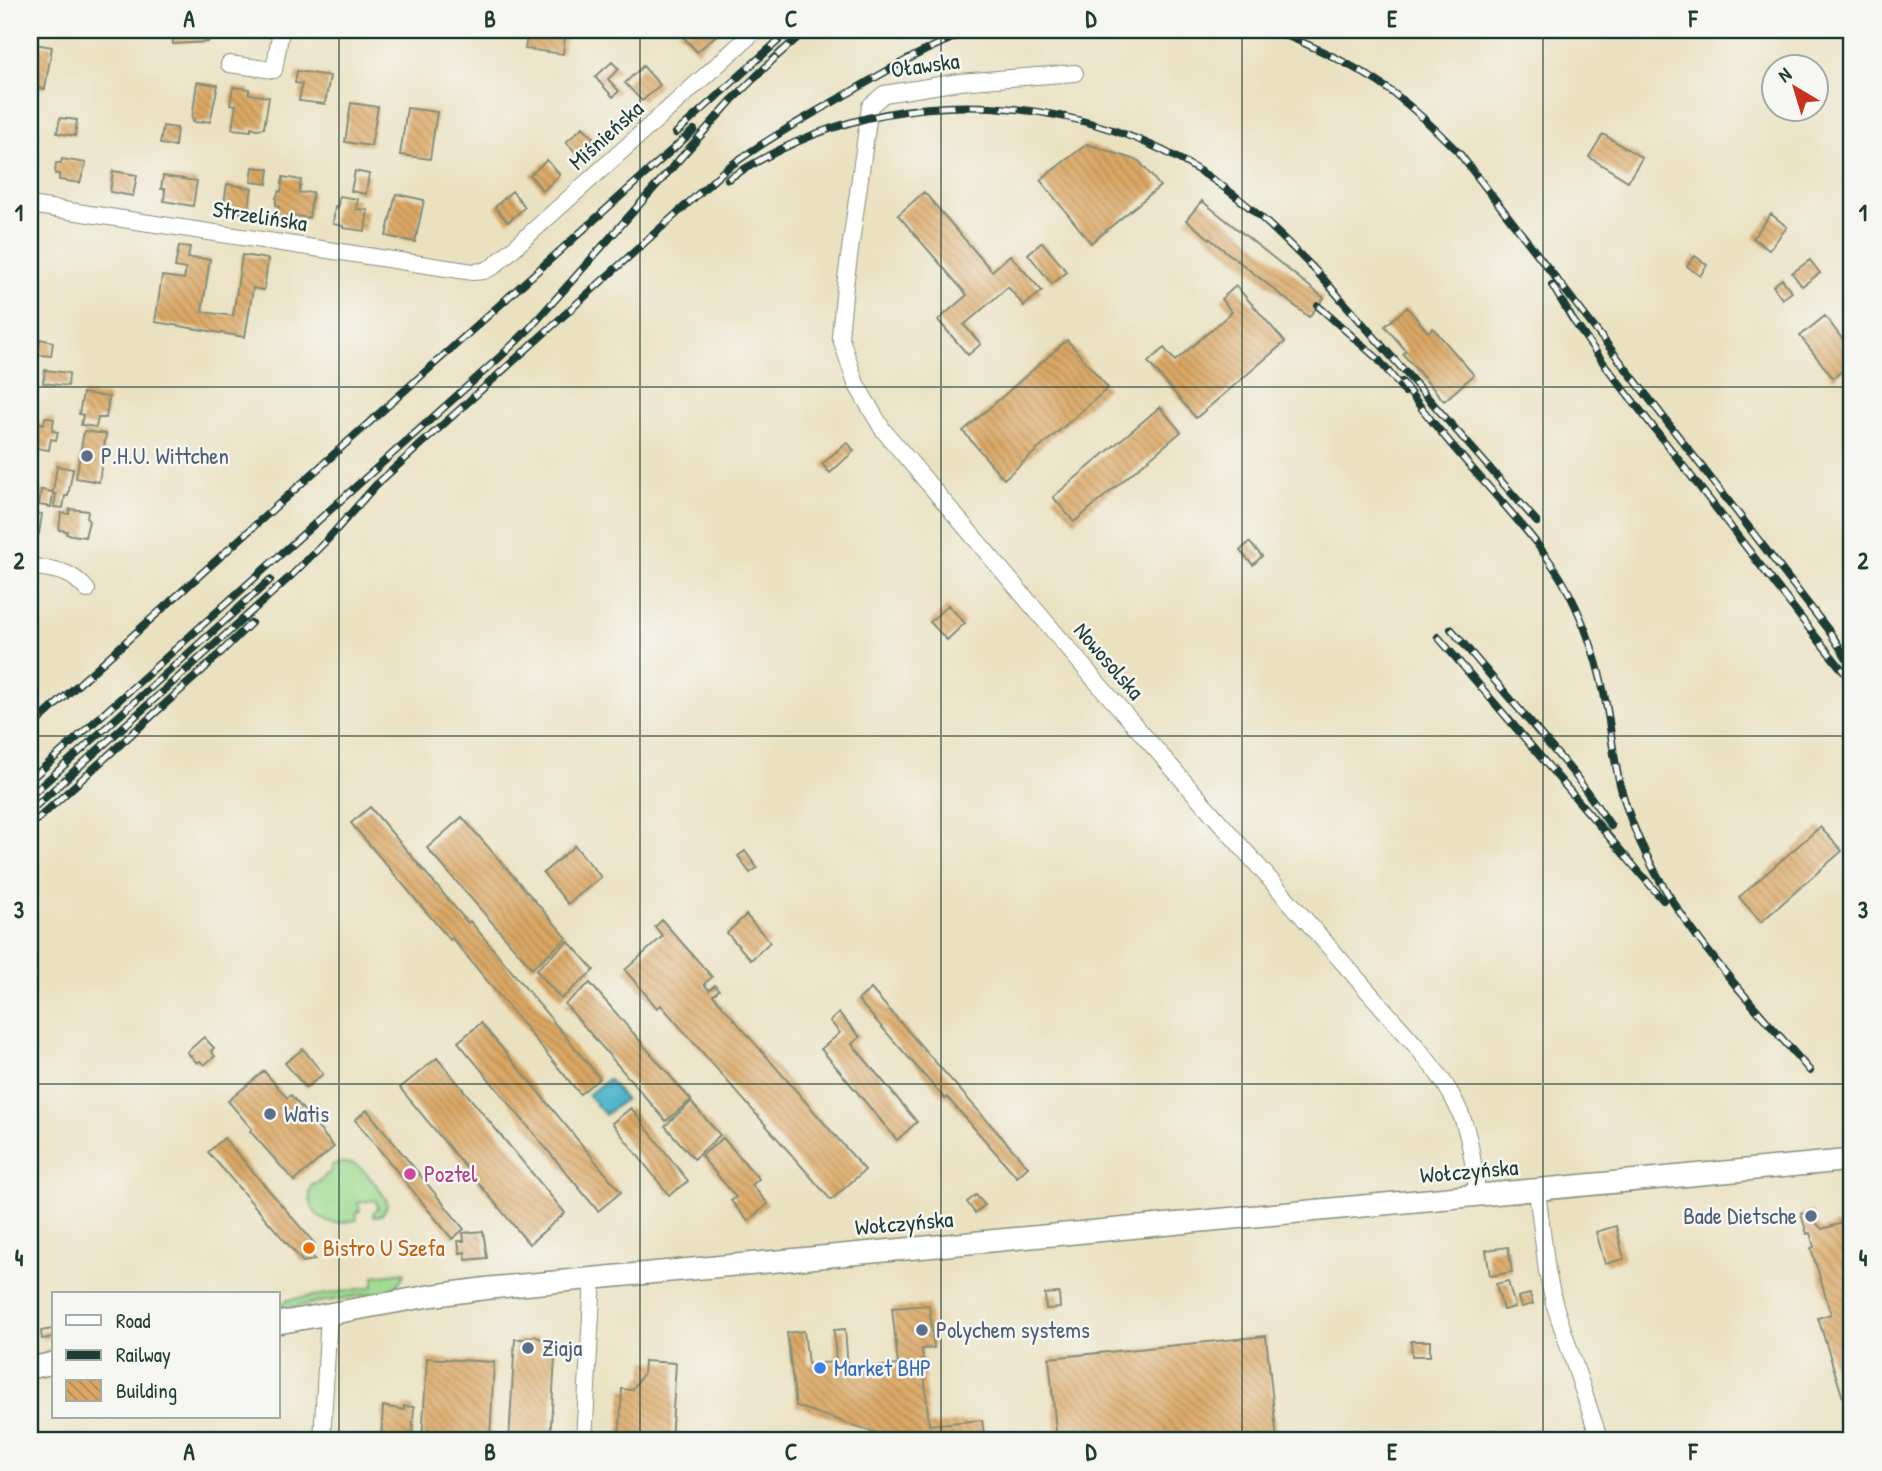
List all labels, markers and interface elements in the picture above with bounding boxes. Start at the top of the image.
text: A [183,3,195,34]
text: B [484,3,496,34]
text: C [785,3,797,34]
text: D [1086,3,1098,34]
text: E [1387,3,1398,34]
text: F [1688,3,1699,34]
street label: Oławska [889,44,961,85]
north arrow [1759,52,1829,122]
text: N [1773,61,1797,88]
street label: Miśnieńska [562,93,650,176]
street label: Strzelińska [211,193,310,238]
text: 1 [15,197,23,228]
text: 1 [1859,197,1867,228]
place label: P.H.U. Wittchen [101,440,229,471]
marker: P.H.U. Wittchen [79,448,95,464]
text: 2 [14,545,25,576]
text: 2 [1858,545,1869,576]
street label: Nowosolska [1067,615,1152,706]
text: 3 [14,894,24,925]
text: 3 [1858,894,1868,925]
place label: Watis [284,1098,329,1129]
marker: Watis [262,1106,278,1122]
street label: Wołczyńska [1419,1151,1519,1190]
place label: Poztel [424,1158,478,1189]
marker: Poztel [402,1166,418,1182]
place label: Bade Dietsche [1683,1200,1797,1231]
street label: Wołczyńska [854,1203,954,1242]
marker: Bade Dietsche [1803,1208,1819,1224]
place label: Bistro U Szefa [323,1232,445,1263]
marker: Bistro U Szefa [301,1240,317,1256]
text: 4 [15,1242,24,1273]
text: 4 [1859,1242,1868,1273]
legend [52,1292,280,1418]
text: Road [116,1306,150,1335]
place label: Polychem systems [936,1314,1090,1345]
marker: Polychem systems [914,1322,930,1338]
place label: Ziaja [542,1332,582,1363]
text: Railway [116,1340,171,1369]
marker: Ziaja [520,1340,536,1356]
place label: Market BHP [834,1352,931,1383]
marker: Market BHP [812,1360,828,1376]
text: Building [116,1376,177,1405]
text: A [183,1436,195,1467]
text: B [484,1436,496,1467]
text: C [785,1436,797,1467]
text: D [1086,1436,1098,1467]
text: E [1387,1436,1398,1467]
text: F [1688,1436,1699,1467]

